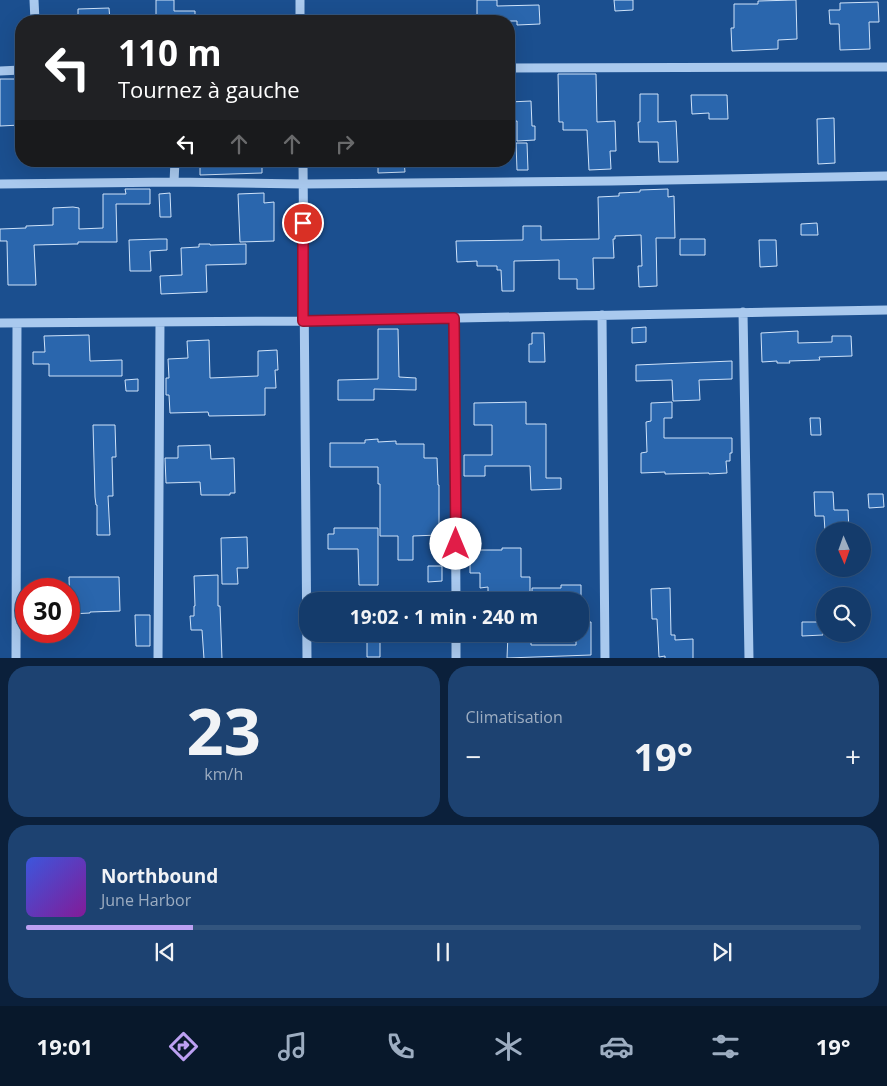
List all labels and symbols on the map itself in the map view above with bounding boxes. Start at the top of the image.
pin [282,202,324,244]
position arrow [429,517,481,569]
north arrow [816,522,871,578]
speed limit sign: 30 [15,578,80,643]

